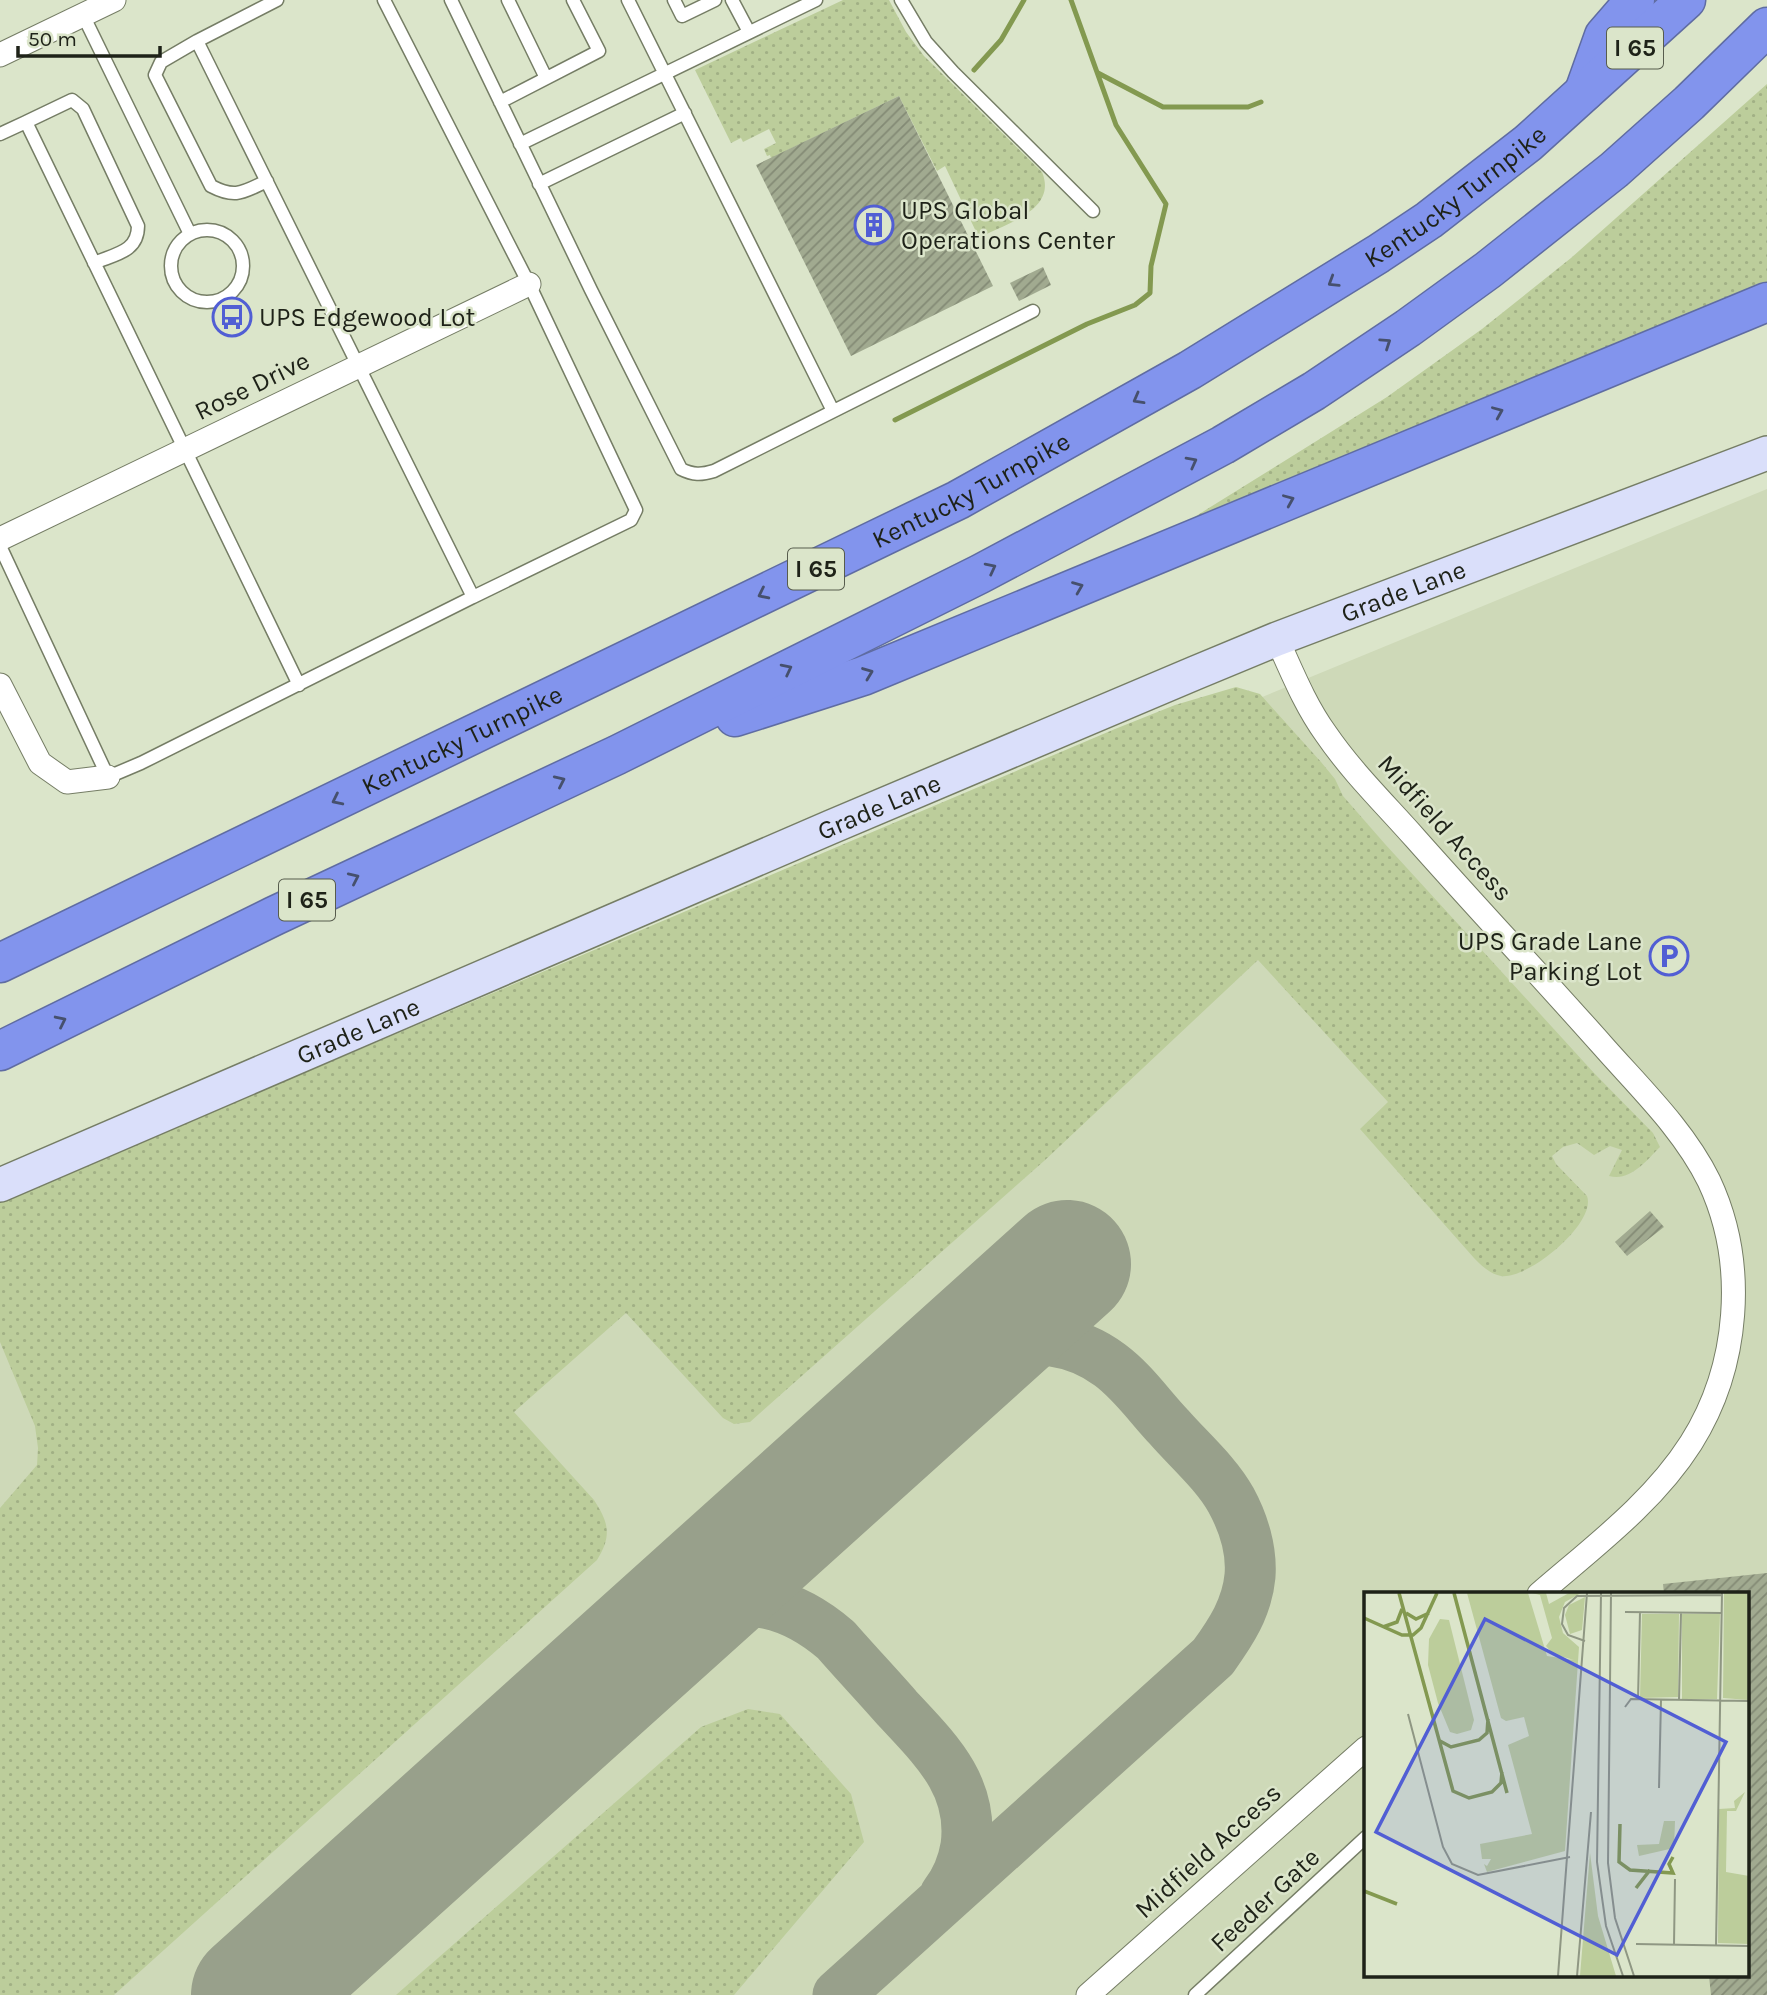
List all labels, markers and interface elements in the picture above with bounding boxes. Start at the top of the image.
scale bar [18,14,159,58]
text: 50 m [28,27,77,51]
road number: I 65 [1607,28,1663,68]
street label: Kentucky Turnpike [1358,119,1553,274]
place label: UPS Global Operations Center [901,195,1115,256]
building icon: UPS Global Operations Center [853,204,895,246]
one-way arrow [1328,273,1341,286]
bus stop icon: UPS Edgewood Lot [211,296,253,338]
place label: UPS Edgewood Lot [259,302,476,333]
one-way arrow [1378,339,1391,351]
street label: Rose Drive [189,345,315,427]
one-way arrow [1133,391,1146,404]
one-way arrow [1492,406,1504,420]
street label: Kentucky Turnpike [867,425,1075,555]
one-way arrow [1185,457,1197,470]
one-way arrow [1282,494,1294,508]
road number: I 65 [788,548,844,590]
street label: Grade Lane [1337,553,1470,629]
one-way arrow [984,563,996,576]
one-way arrow [1072,581,1084,595]
one-way arrow [758,586,770,600]
one-way arrow [780,664,792,678]
one-way arrow [861,668,873,682]
street label: Kentucky Turnpike [356,678,567,801]
street label: Midfield Access [1371,748,1519,908]
street label: Grade Lane [813,767,945,847]
one-way arrow [553,776,565,790]
one-way arrow [332,792,344,806]
one-way arrow [347,873,359,887]
road number: I 65 [279,880,335,920]
place label: UPS Grade Lane Parking Lot [1458,926,1642,987]
parking icon: UPS Grade Lane Parking Lot [1648,935,1690,977]
street label: Grade Lane [292,991,424,1071]
one-way arrow [54,1015,66,1029]
inset map [1364,1592,1750,1978]
street label: Midfield Access [1128,1777,1288,1925]
street label: Feeder Gate [1204,1842,1326,1958]

